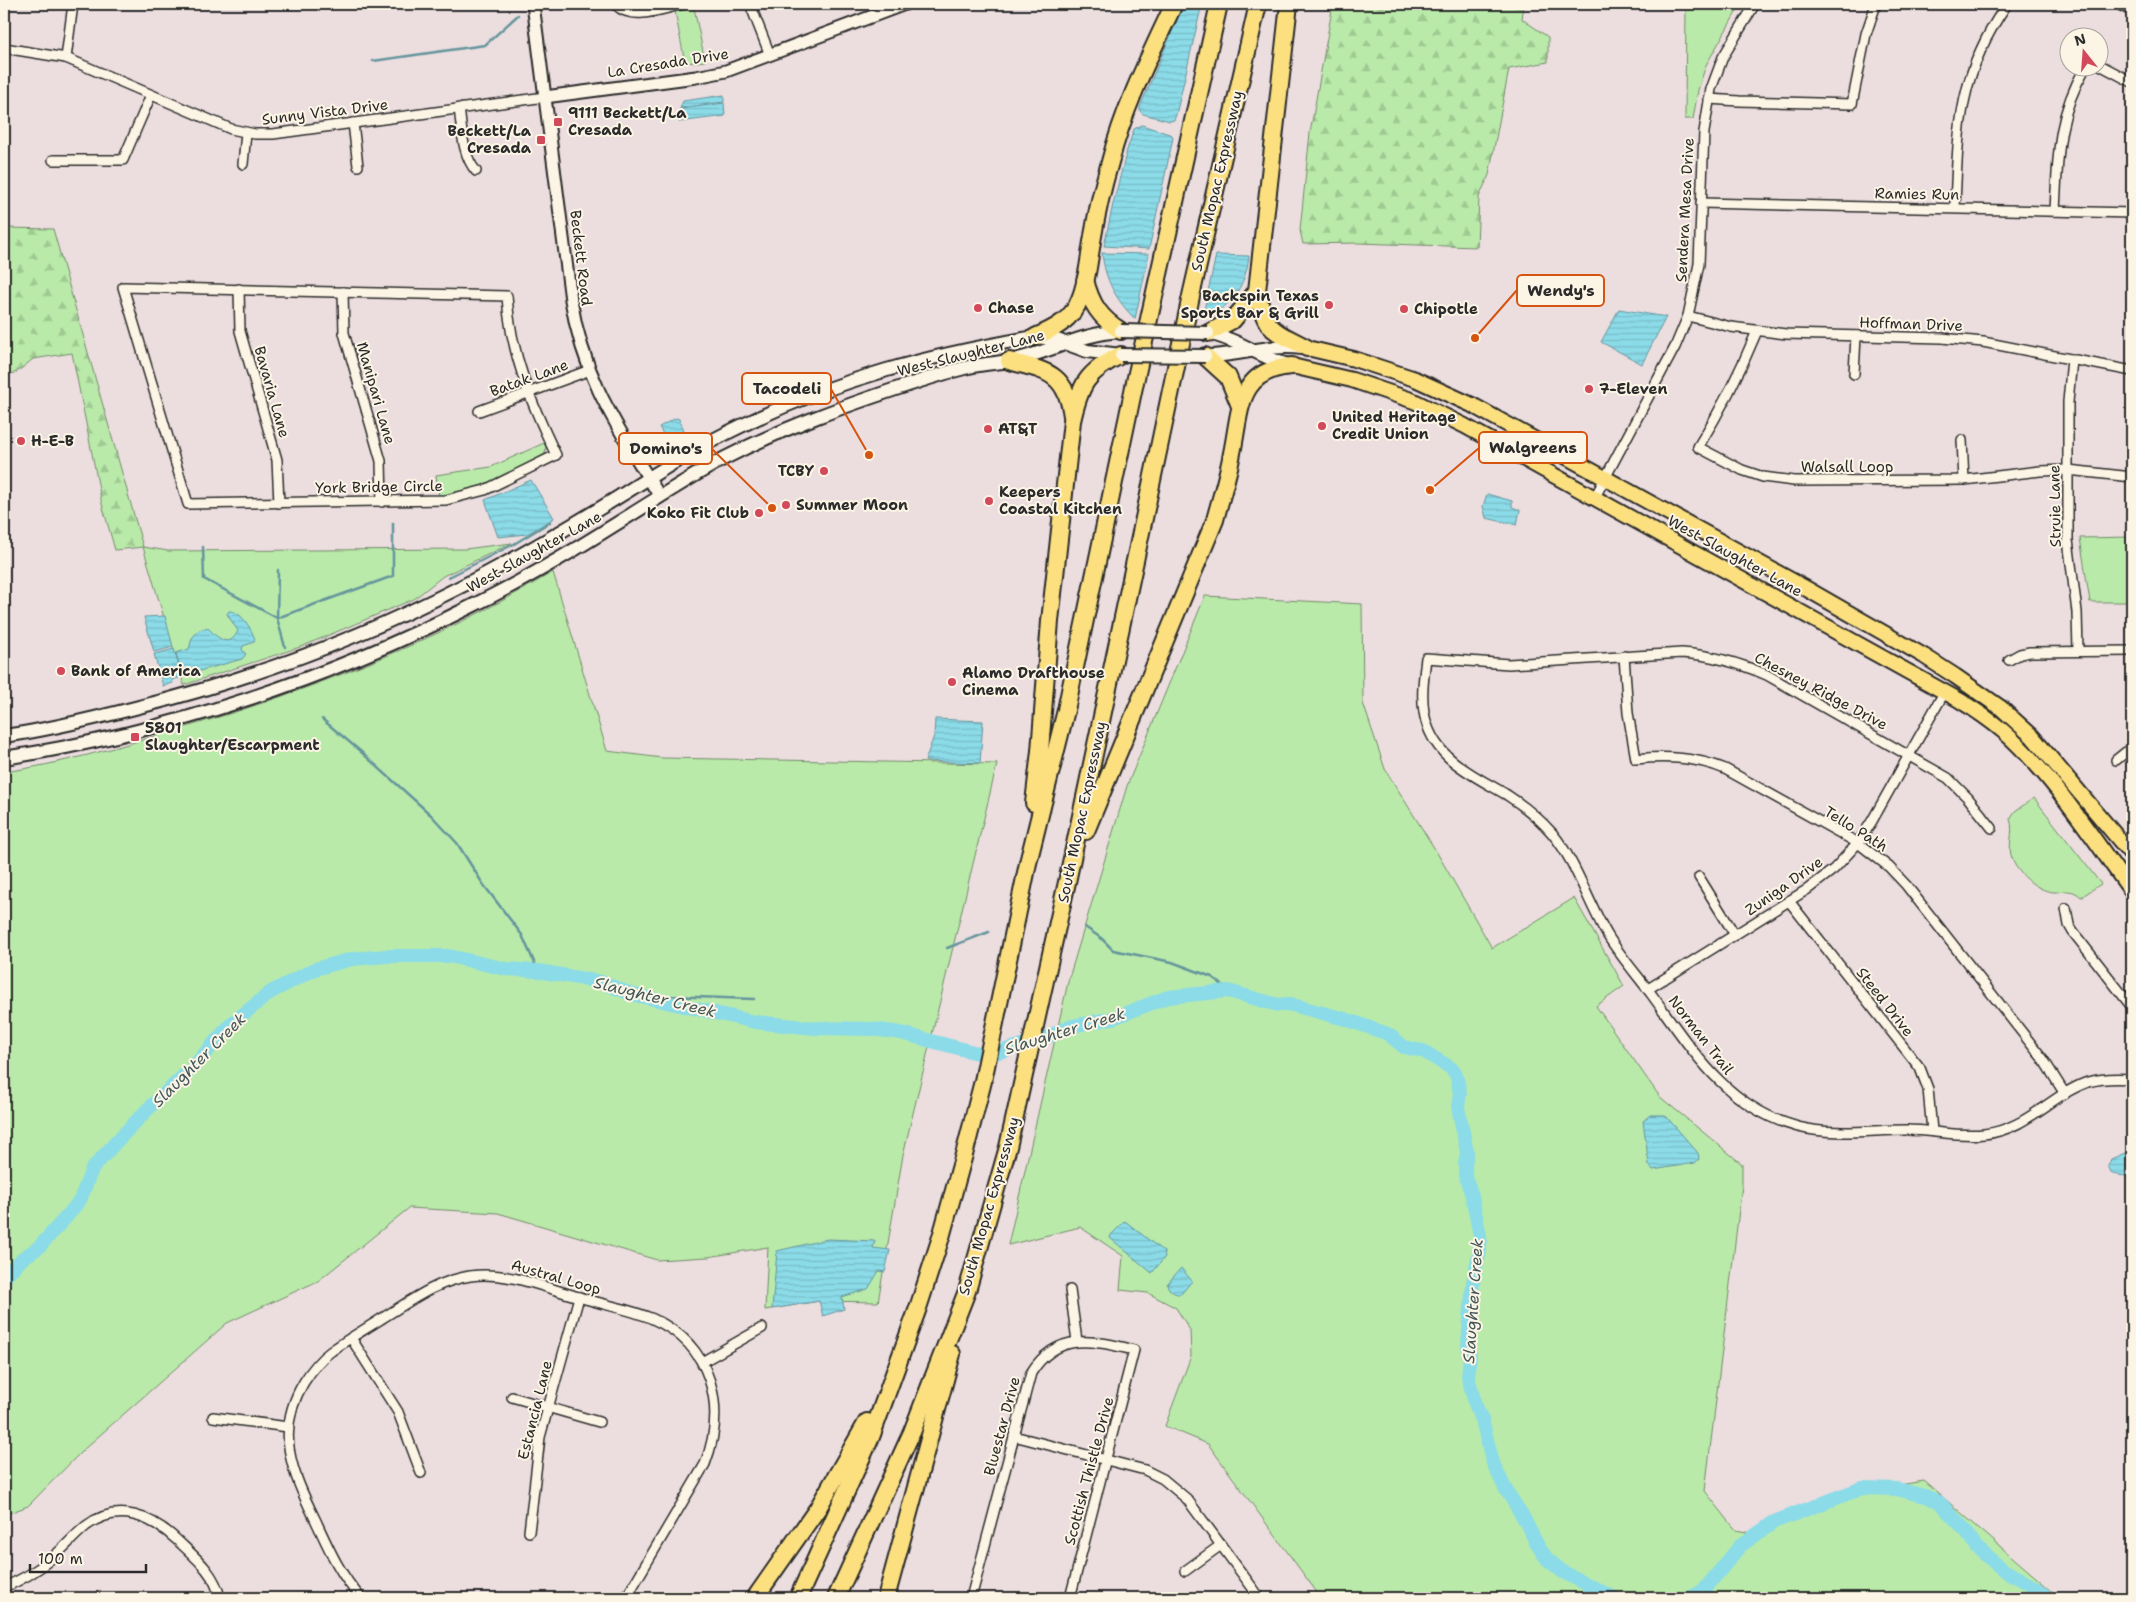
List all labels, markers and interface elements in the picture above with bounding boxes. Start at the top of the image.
north arrow [2058,28,2108,78]
text: N [2072,29,2088,50]
street label: La Cresada Drive [606,44,730,82]
street label: South Mopac Expressway [1186,89,1248,273]
street label: Sunny Vista Drive [261,94,389,130]
place label: 9111 Beckett/La Cresada [568,103,687,140]
marker: 9111 Beckett/La Cresada [552,116,564,128]
place label: Beckett/La Cresada [448,121,532,158]
marker: Beckett/La Cresada [535,134,547,146]
street label: Sendera Mesa Drive [1671,137,1699,283]
street label: Ramies Run [1874,183,1960,205]
street label: Beckett Road [565,209,597,308]
callout: Wendy's [1517,275,1604,306]
text: Wendy's [1527,280,1595,301]
place label: Backspin Texas Sports Bar & Grill [1181,286,1319,323]
place label: Chase [988,298,1034,318]
marker: Backspin Texas Sports Bar & Grill [1323,299,1335,311]
place label: Chipotle [1414,299,1478,319]
marker: Chase [972,302,984,314]
marker: Chipotle [1398,303,1410,315]
street label: Hoffman Drive [1859,312,1963,336]
street label: West Slaughter Lane [895,325,1047,381]
street label: Manipari Lane [352,340,400,446]
street label: Bavaria Lane [249,344,295,440]
street label: Batak Lane [487,355,571,401]
callout: Tacodeli [742,373,831,404]
text: Tacodeli [753,378,821,399]
place label: 7-Eleven [1599,379,1668,399]
marker: 7-Eleven [1583,383,1595,395]
place label: United Heritage Credit Union [1332,407,1456,444]
place label: AT&T [998,419,1038,439]
marker: United Heritage Credit Union [1316,420,1328,432]
marker: AT&T [982,423,994,435]
place label: H-E-B [31,431,74,451]
callout: Walgreens [1479,432,1587,463]
callout: Domino's [619,433,712,464]
marker: H-E-B [15,435,27,447]
text: Walgreens [1489,437,1577,458]
text: Domino's [629,438,703,459]
street label: Walsall Loop [1801,457,1893,477]
place label: TCBY [778,461,815,481]
marker: TCBY [818,465,830,477]
street label: Struie Lane [2044,465,2066,547]
street label: York Bridge Circle [315,476,443,498]
place label: Keepers Coastal Kitchen [999,482,1122,519]
place label: Summer Moon [796,495,908,515]
marker: Keepers Coastal Kitchen [983,495,995,507]
marker: Summer Moon [780,499,792,511]
place label: Koko Fit Club [647,503,749,523]
street label: West Slaughter Lane [463,507,605,597]
marker: Koko Fit Club [753,507,765,519]
street label: West Slaughter Lane [1664,511,1806,601]
street label: Chesney Ridge Drive [1751,647,1891,735]
place label: Bank of America [71,661,201,681]
place label: Alamo Drafthouse Cinema [962,663,1105,700]
marker: Bank of America [55,665,67,677]
marker: Alamo Drafthouse Cinema [946,676,958,688]
place label: 5801 Slaughter/Escarpment [145,718,320,755]
street label: South Mopac Expressway [1053,719,1111,905]
marker: 5801 Slaughter/Escarpment [129,731,141,743]
street label: Tello Path [1820,802,1892,856]
street label: Zuniga Drive [1741,852,1827,920]
street label: Steed Drive [1852,963,1918,1041]
water label: Slaughter Creek [592,972,718,1022]
street label: Norman Trail [1664,991,1739,1079]
water label: Slaughter Creek [1002,1003,1128,1059]
water label: Slaughter Creek [147,1008,251,1112]
street label: South Mopac Expressway [954,1114,1024,1298]
water label: Slaughter Creek [1458,1238,1488,1364]
street label: Austral Loop [509,1255,603,1299]
street label: Estancia Lane [513,1358,557,1462]
street label: Bluestar Drive [979,1374,1025,1478]
street label: Scottish Thistle Drive [1060,1395,1118,1547]
scale bar [30,1542,146,1574]
text: 100 m [38,1549,83,1569]

